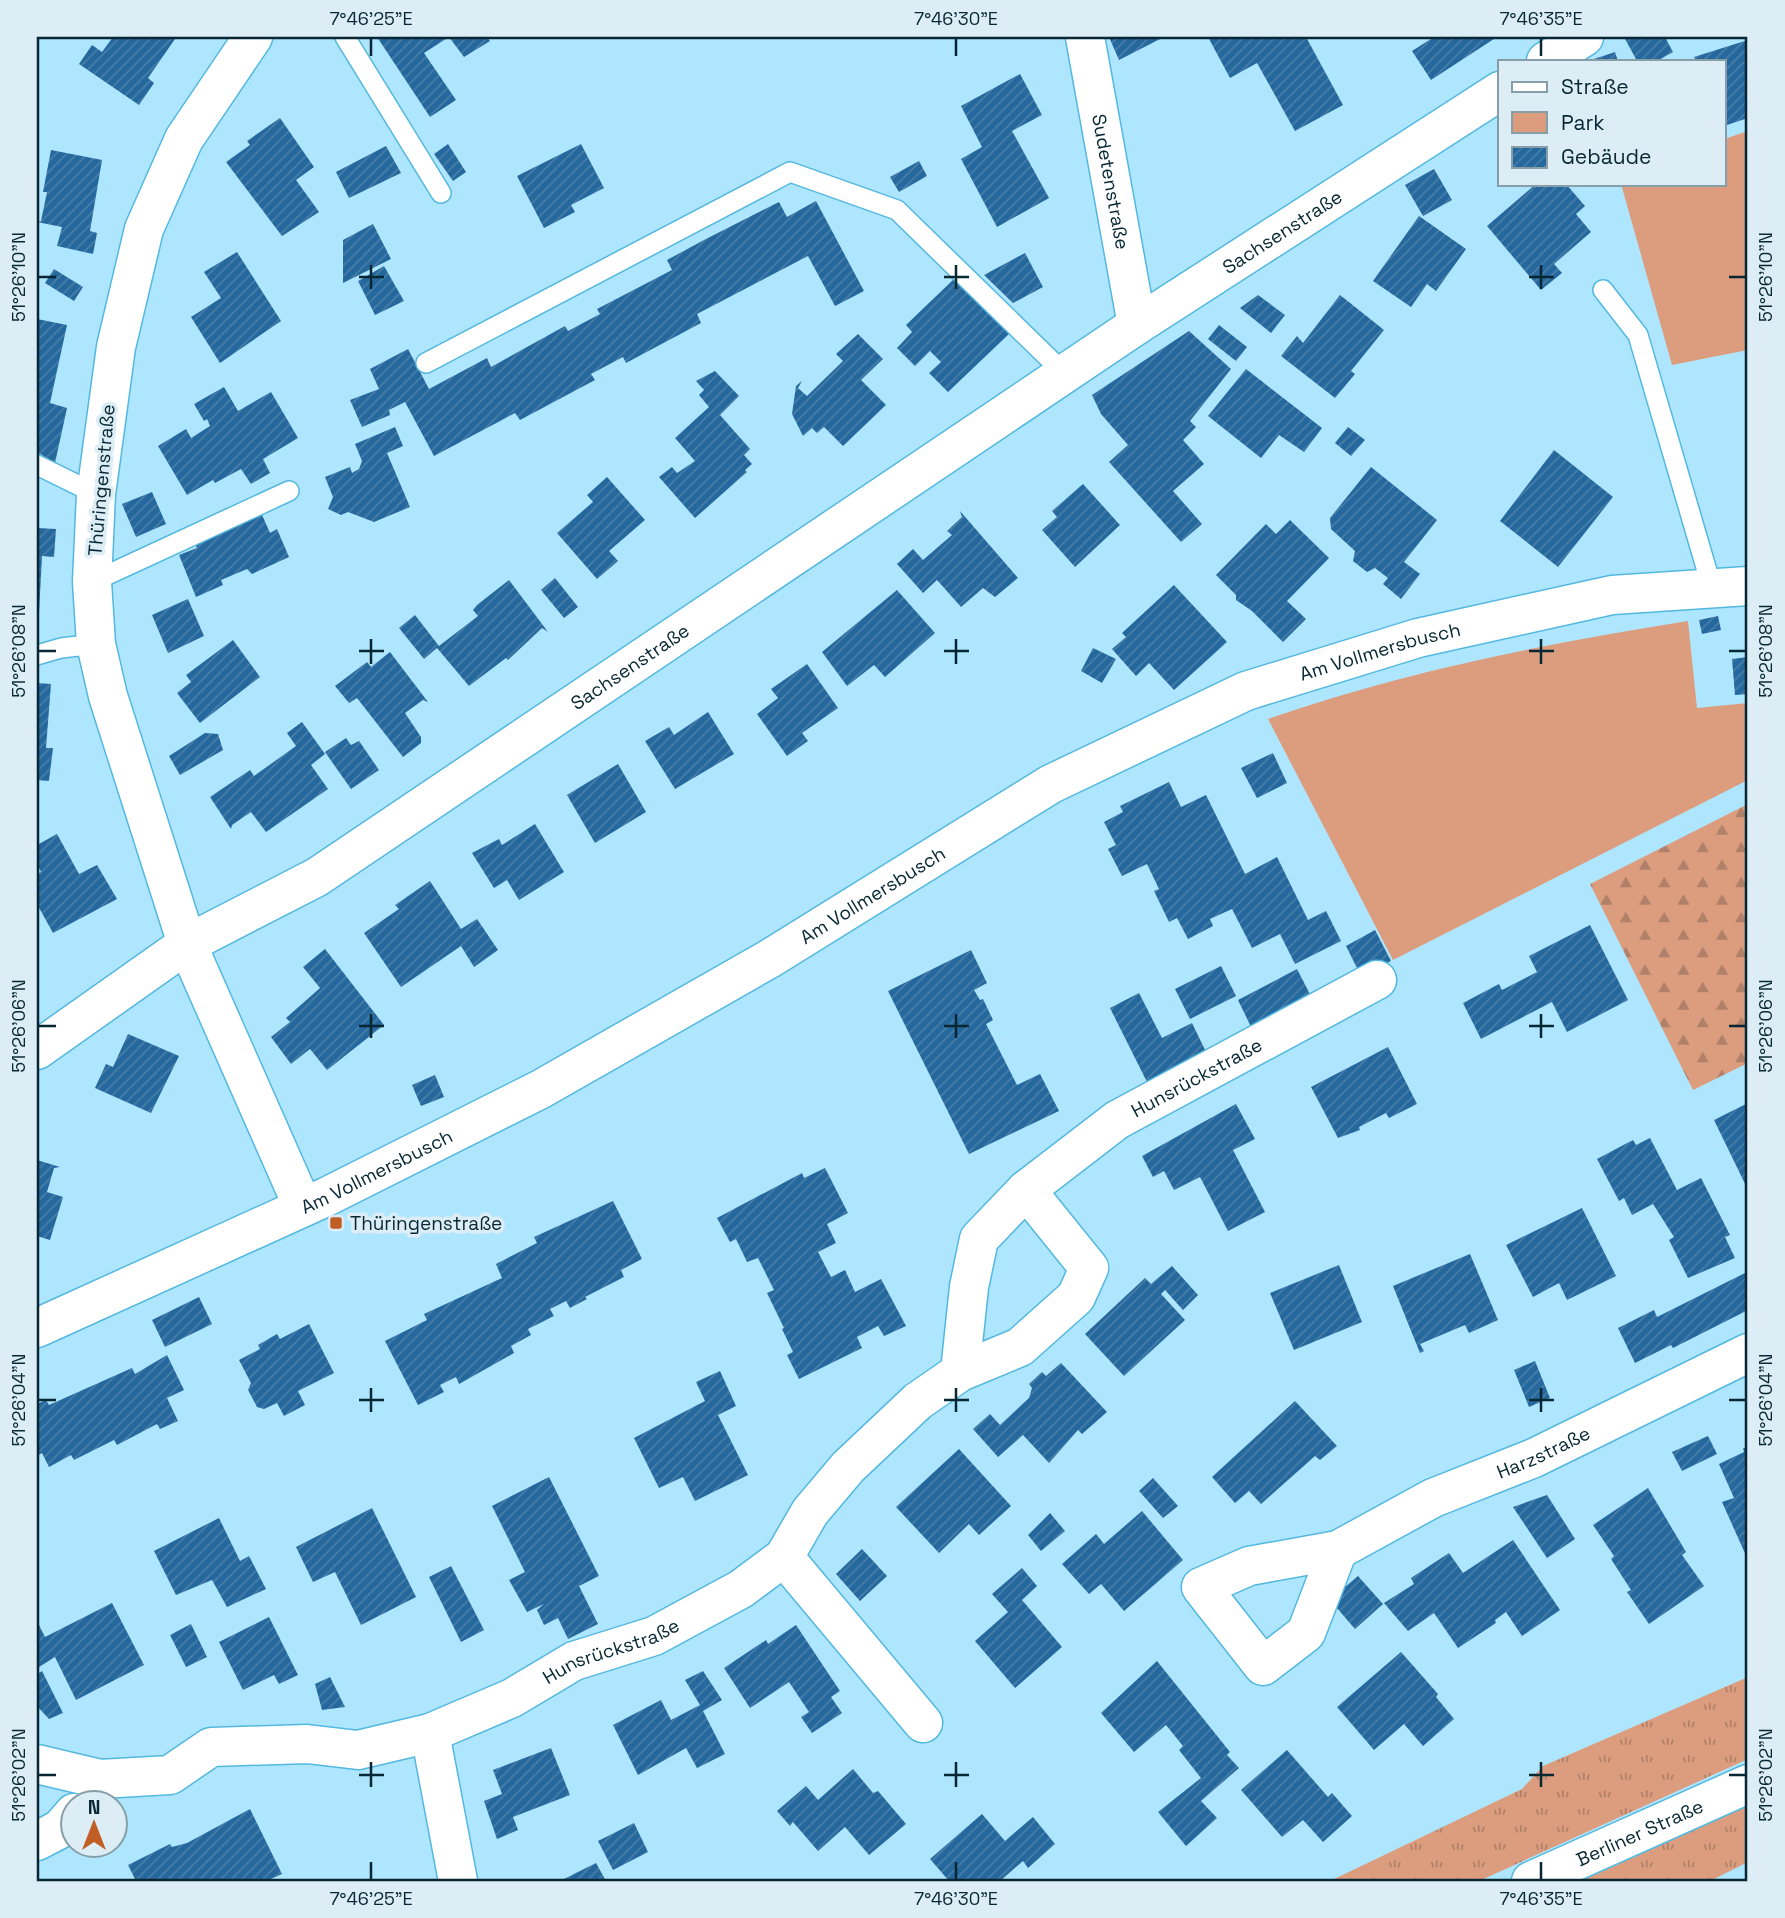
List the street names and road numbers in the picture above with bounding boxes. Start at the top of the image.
street label: Sudetenstraße [1086,112,1135,252]
street label: Sachsenstraße [1218,184,1347,280]
street label: Thüringenstraße [82,403,121,557]
street label: Am Vollmersbusch [1296,617,1463,687]
street label: Sachsenstraße [566,618,694,716]
street label: Am Vollmersbusch [795,841,950,950]
street label: Hunsrückstraße [1127,1032,1267,1123]
street label: Am Vollmersbusch [297,1123,457,1220]
street label: Harzstraße [1493,1421,1594,1485]
street label: Hunsrückstraße [538,1613,684,1690]
street label: Berliner Straße [1572,1794,1707,1872]

